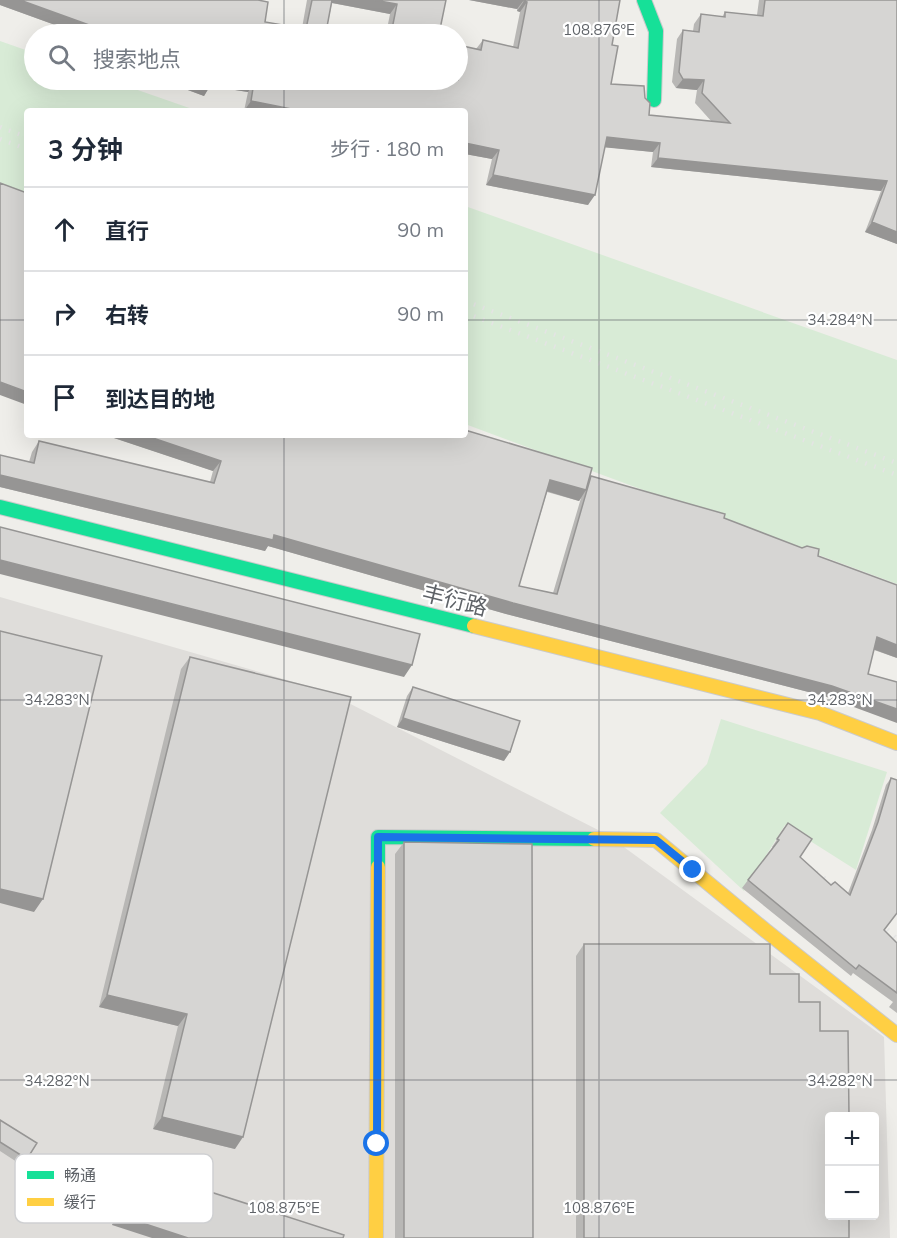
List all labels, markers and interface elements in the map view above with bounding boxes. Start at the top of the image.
text: 108.876°E [563,20,635,39]
search box [24,24,468,90]
icon: search [45,41,78,74]
text: 搜索地点 [93,45,181,73]
text: 3 分钟 [48,133,123,166]
text: 步行 · 180 m [330,136,444,161]
icon: ahead [48,213,81,246]
text: 直行 [105,217,149,245]
text: 90 m [397,217,444,242]
icon: right [48,297,81,330]
text: 右转 [105,301,149,329]
text: 90 m [397,301,444,326]
text: 34.284°N [807,310,873,329]
icon: arrive [48,381,81,414]
text: 到达目的地 [105,385,215,413]
street label: 丰衍路 [420,578,490,622]
text: 34.283°N [24,690,90,709]
text: 34.283°N [807,690,873,709]
route end [679,856,705,882]
text: 34.282°N [24,1071,90,1090]
text: 34.282°N [807,1071,873,1090]
map controls [825,1112,879,1220]
button: + [825,1112,879,1166]
route start [363,1130,389,1156]
legend [15,1154,213,1223]
text: 畅通 [64,1165,96,1185]
button: − [825,1166,879,1220]
text: 缓行 [64,1192,96,1212]
text: 108.875°E [248,1198,320,1217]
text: 108.876°E [563,1198,635,1217]

